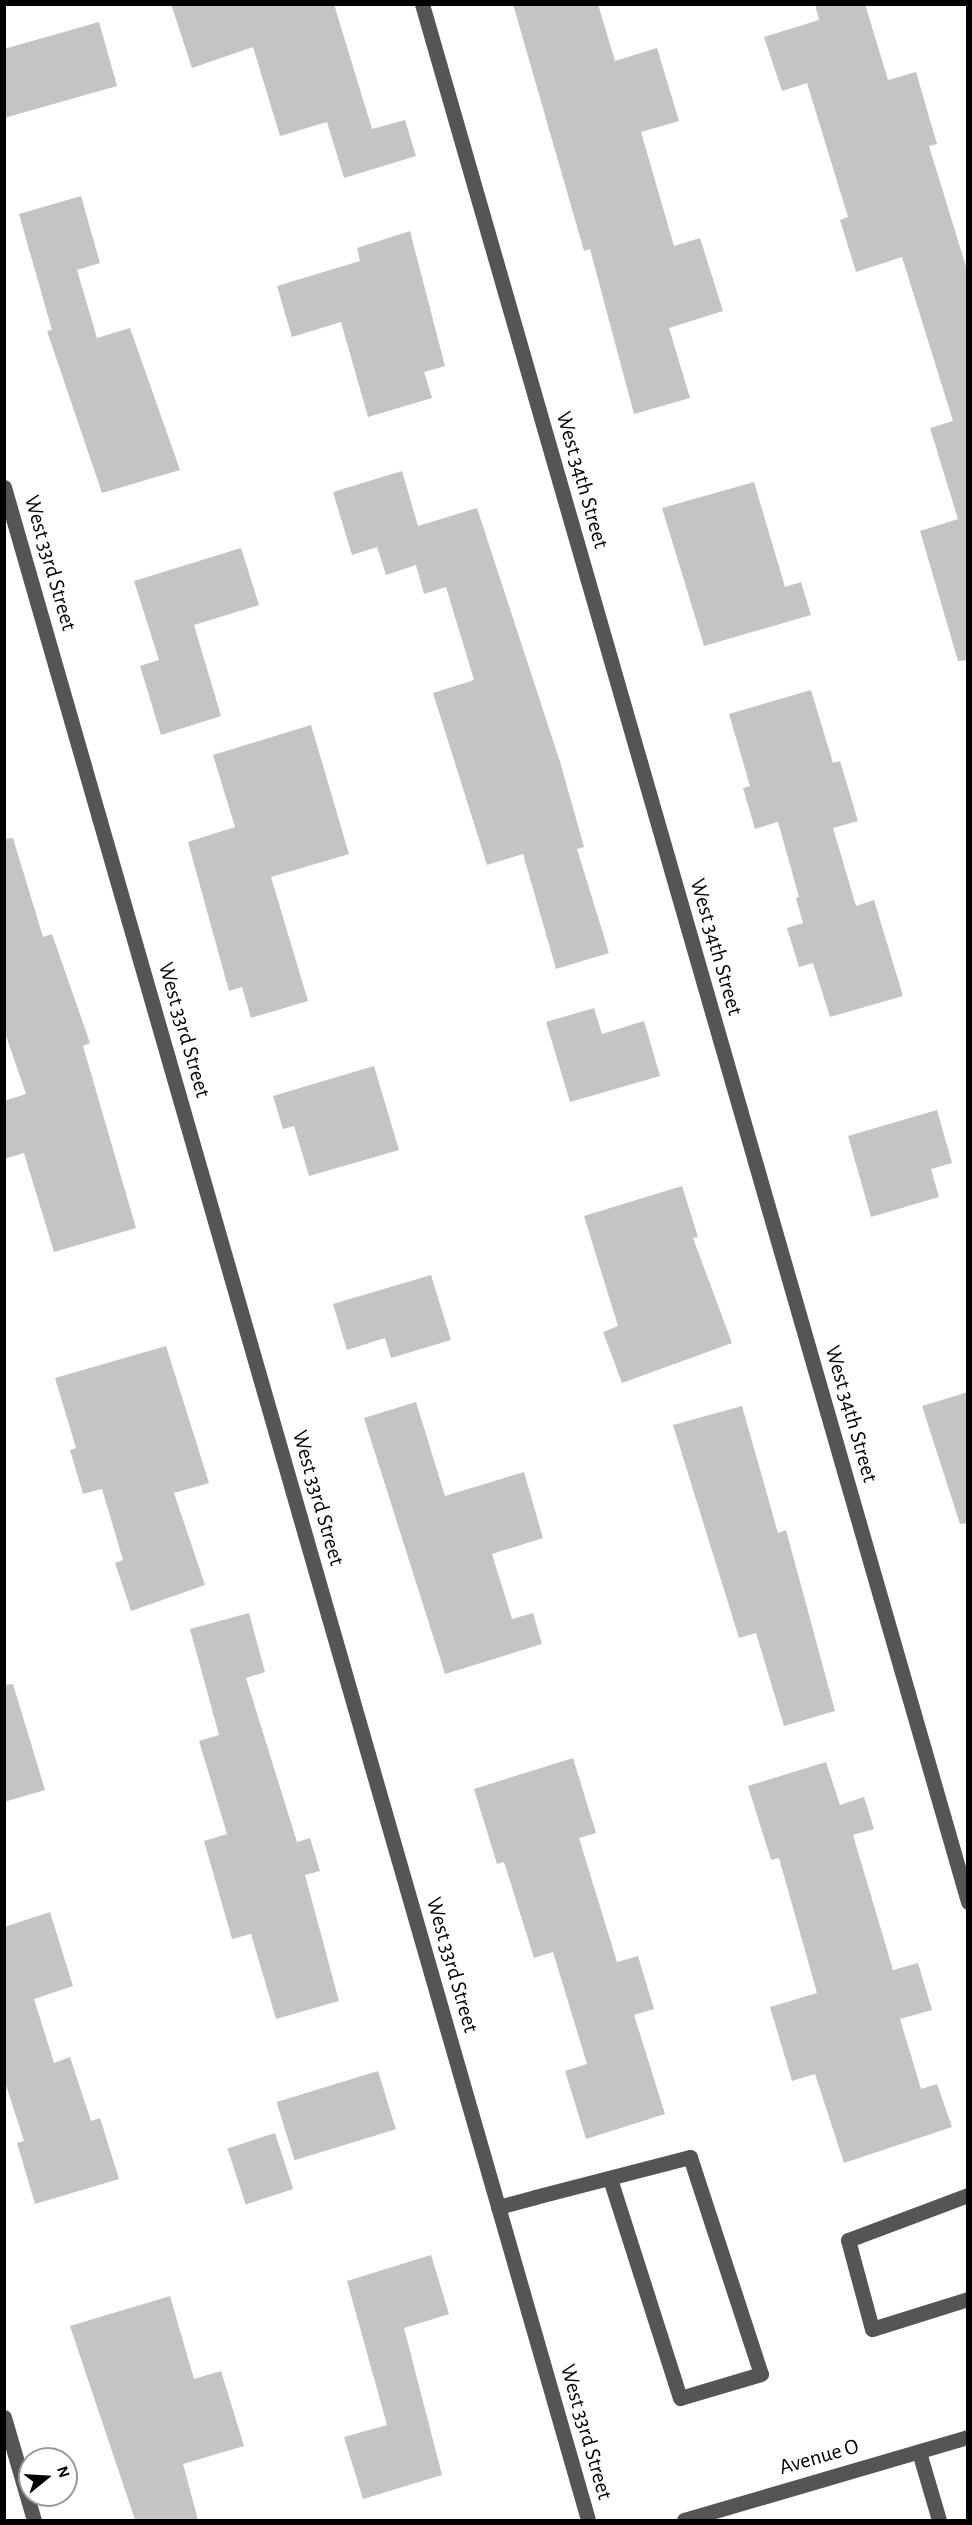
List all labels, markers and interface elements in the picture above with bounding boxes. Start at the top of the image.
street label: West 34th Street [550,409,614,551]
street label: West 33rd Street [18,492,82,634]
street label: West 34th Street [684,876,748,1018]
street label: West 33rd Street [152,959,216,1101]
street label: West 34th Street [819,1343,883,1485]
street label: West 33rd Street [286,1427,350,1569]
street label: West 33rd Street [420,1894,484,2036]
street label: West 33rd Street [554,2361,618,2503]
street label: Avenue O [776,2433,862,2481]
north arrow [18,2447,78,2507]
text: N [54,2464,73,2480]

